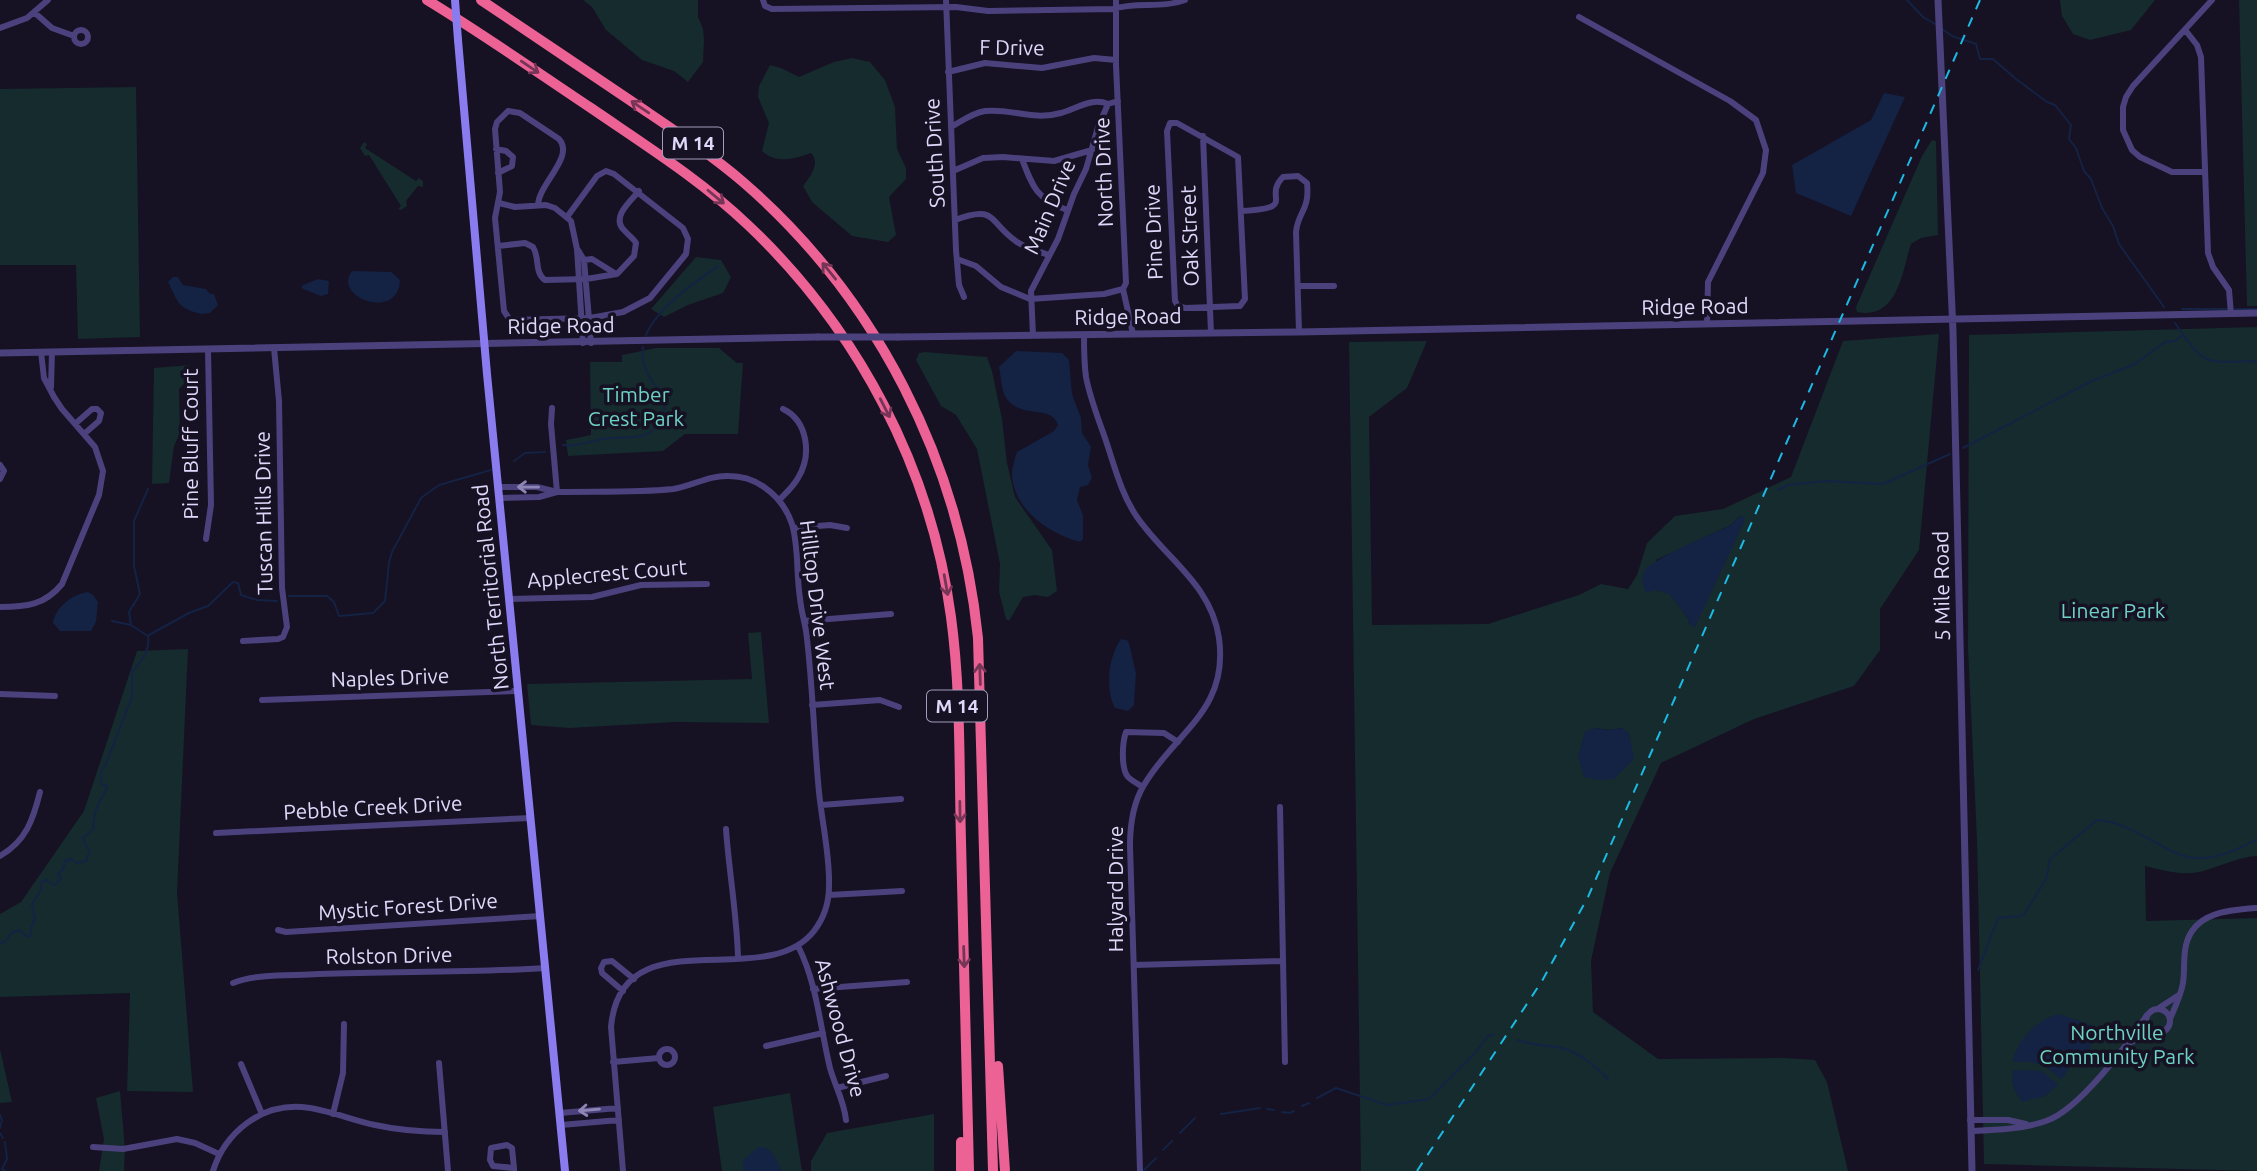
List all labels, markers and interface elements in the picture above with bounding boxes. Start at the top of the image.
street label: F Drive [979,34,1045,60]
one-way arrow [520,60,539,74]
street label: South Drive [919,98,949,209]
one-way arrow [631,100,650,114]
street label: North Drive [1089,117,1117,227]
road number: M 14 [663,127,723,158]
street label: Main Drive [1018,156,1080,258]
street label: Pine Drive [1139,184,1167,280]
street label: Oak Street [1175,185,1203,287]
one-way arrow [707,189,725,205]
one-way arrow [822,263,837,281]
street label: Ridge Road [1641,293,1749,319]
street label: Ridge Road [1074,303,1182,329]
street label: Ridge Road [507,312,615,338]
street label: Pine Bluff Court [178,368,202,520]
park label: Timber Crest Park [588,382,685,430]
one-way arrow [878,397,892,418]
street label: Tuscan Hills Drive [250,431,276,595]
one-way arrow [517,480,540,494]
street label: North Territorial Road [467,483,513,691]
street label: Hilltop Drive West [796,519,840,691]
street label: 5 Mile Road [1928,531,1954,641]
street label: Applecrest Court [526,554,688,592]
one-way arrow [939,573,953,596]
park label: Linear Park [2061,598,2166,622]
one-way arrow [973,662,986,685]
street label: Naples Drive [330,663,450,691]
road number: M 14 [927,691,987,722]
street label: Pebble Creek Drive [283,790,463,824]
one-way arrow [953,800,967,823]
street label: Halyard Drive [1103,826,1127,952]
street label: Mystic Forest Drive [317,888,499,924]
street label: Rolston Drive [325,942,453,968]
one-way arrow [958,945,971,968]
street label: Ashwood Drive [811,956,871,1100]
park label: Northville Community Park [2039,1020,2195,1068]
one-way arrow [578,1104,601,1117]

